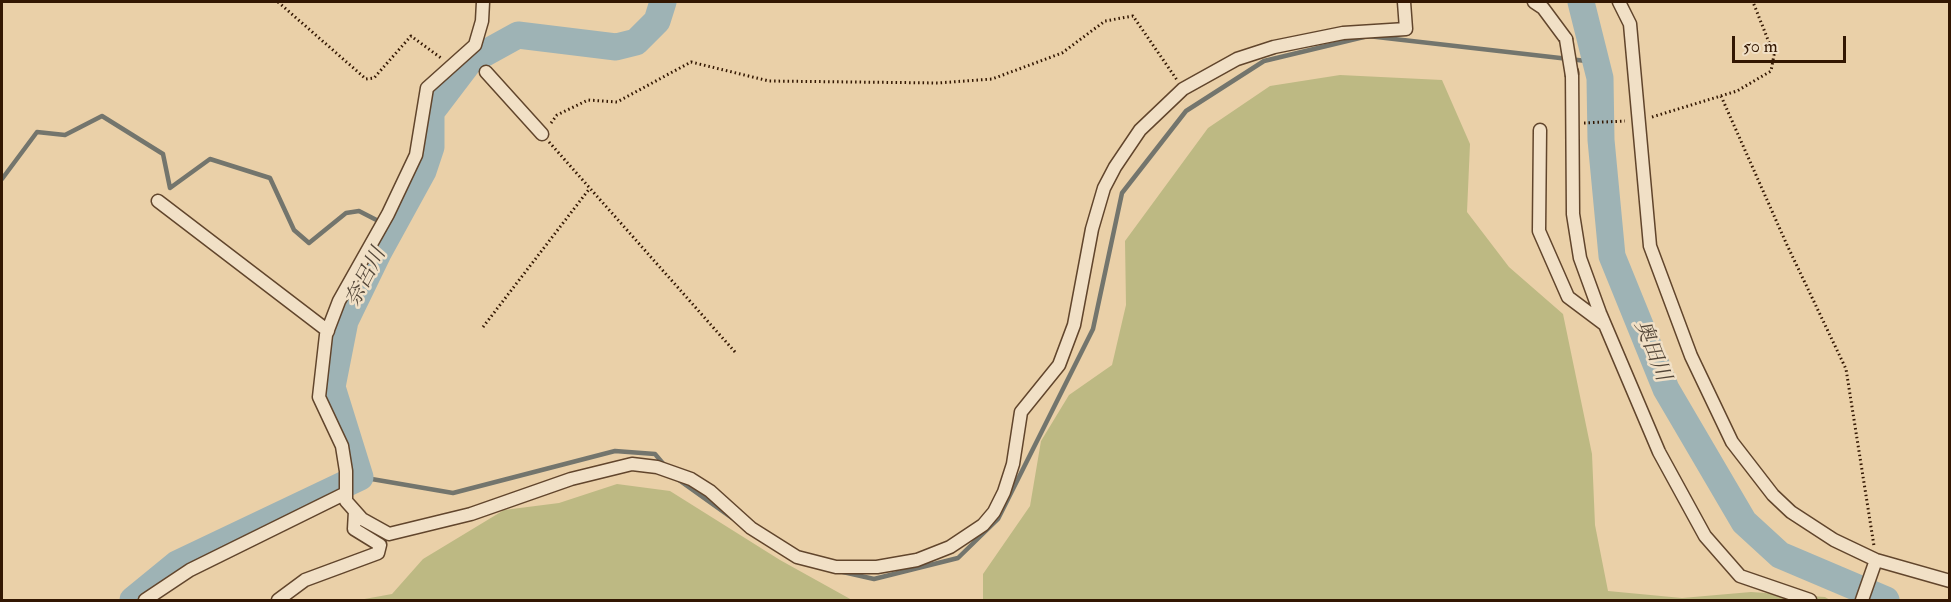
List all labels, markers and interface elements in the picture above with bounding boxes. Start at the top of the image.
scale bar [1735,24,1849,62]
text: 50 m [1743,35,1778,58]
water label: 奈呂川 [341,244,393,312]
water label: 奥田川 [1628,317,1674,385]

